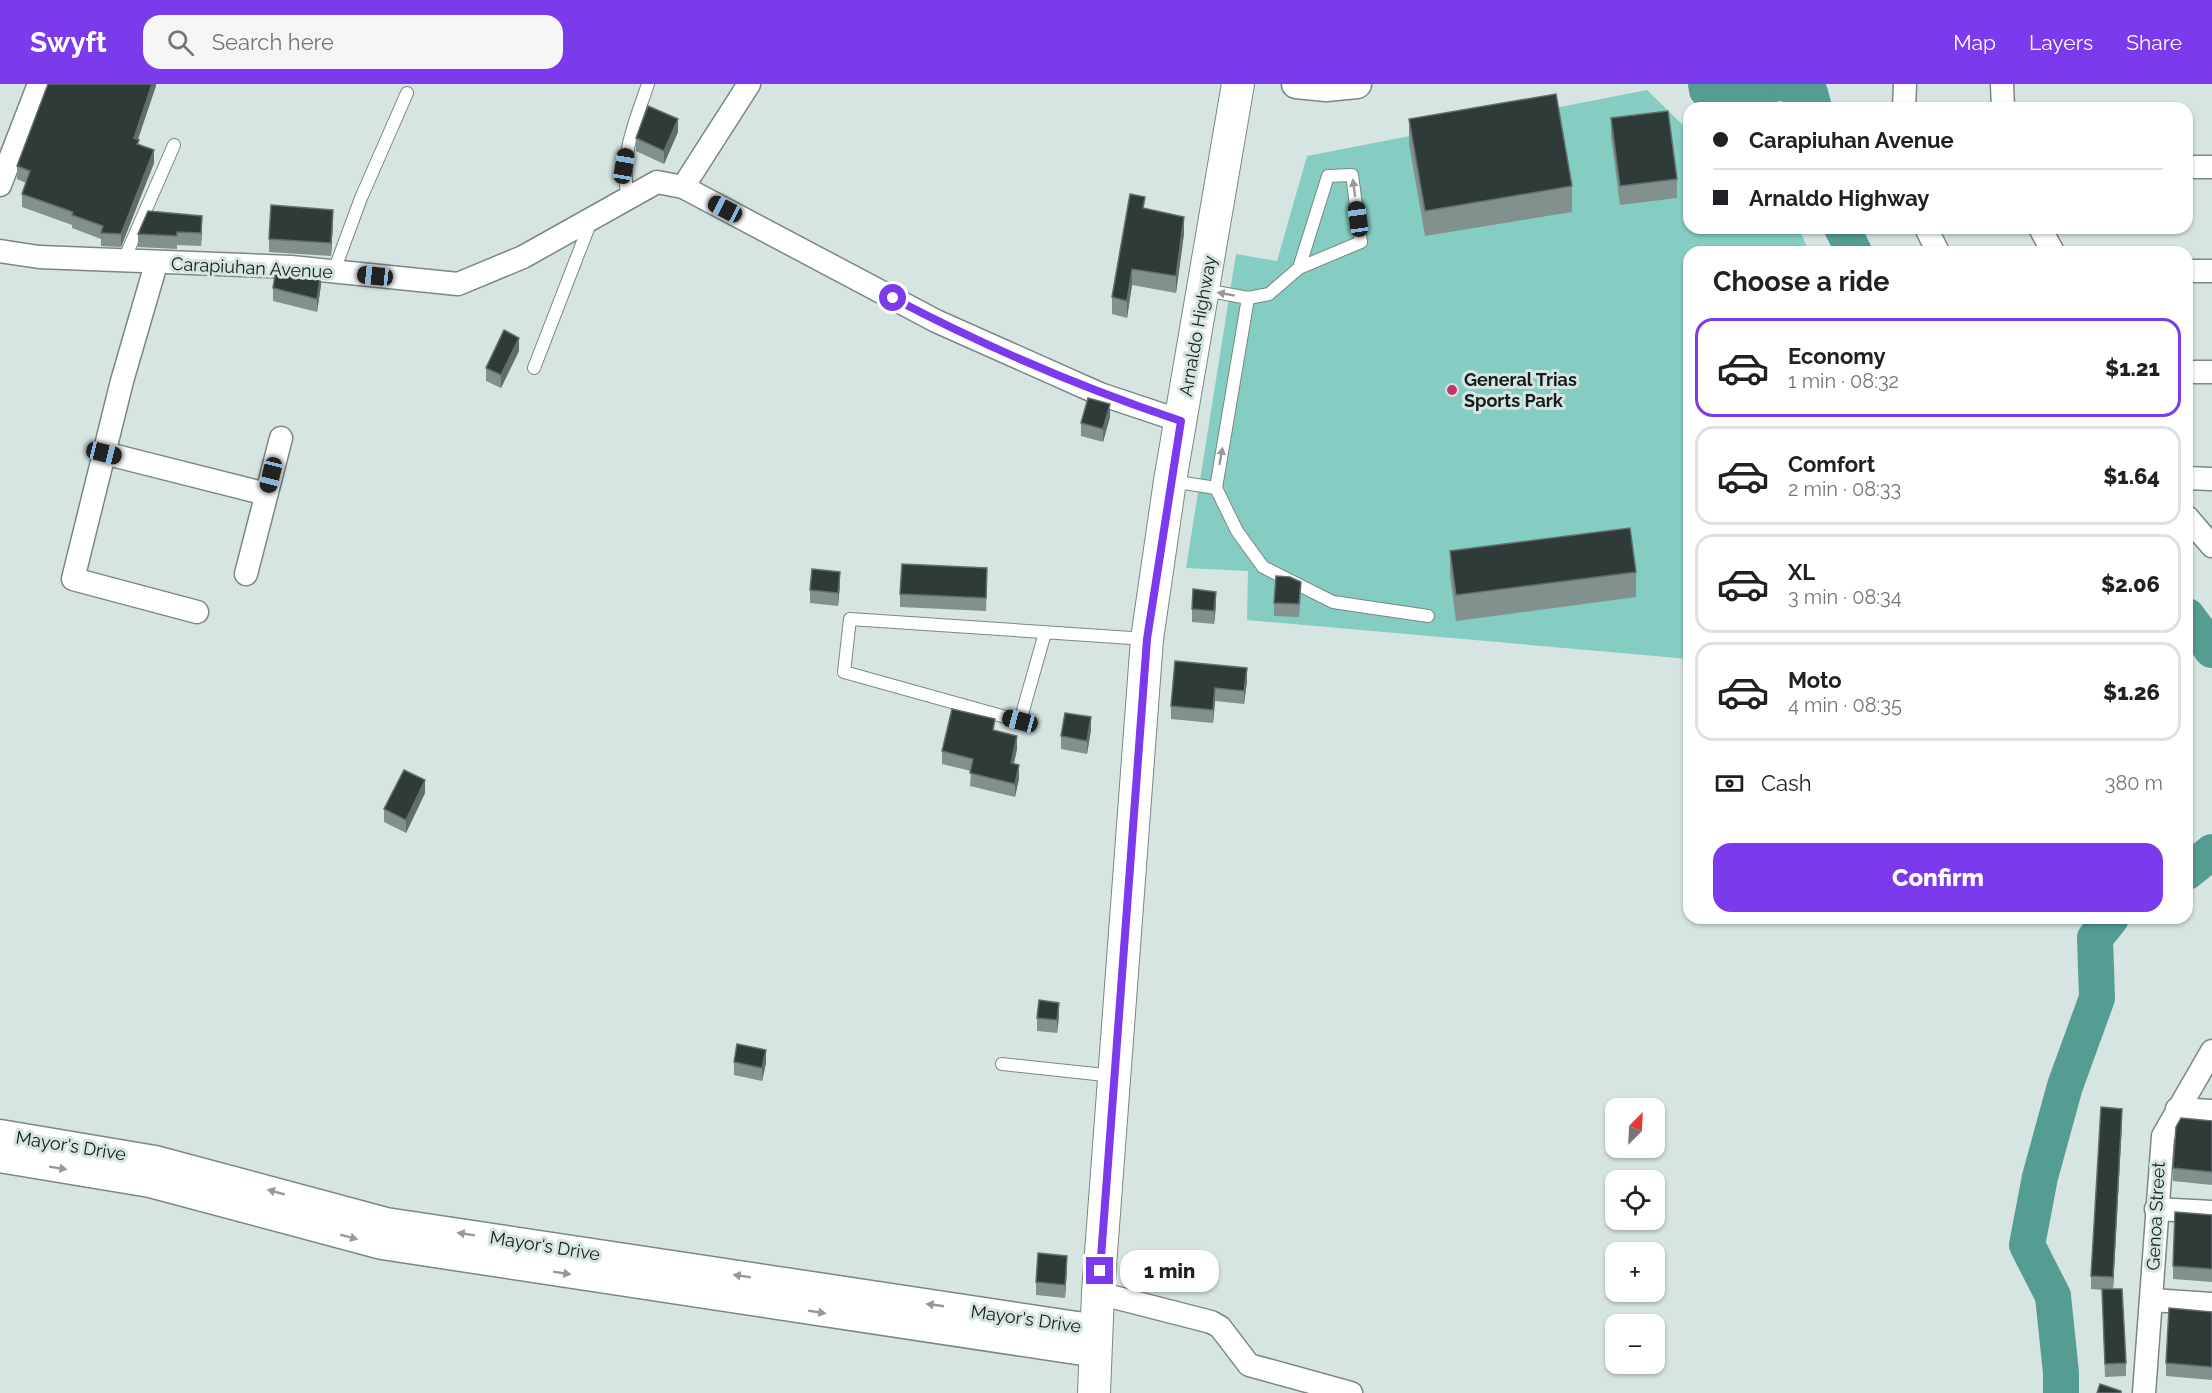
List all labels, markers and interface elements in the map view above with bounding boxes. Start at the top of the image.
search box [143,15,563,69]
text: Swyft [30,26,107,59]
icon: search [164,26,197,59]
text: Search here [212,29,334,55]
text: Map [1953,30,1996,55]
text: Layers [2029,30,2093,55]
text: Share [2126,30,2182,55]
text: Carapiuhan Avenue [1749,127,1954,153]
car [612,147,636,185]
one-way arrow [1349,178,1358,197]
text: Arnaldo Highway [1749,185,1929,211]
car [705,193,745,225]
car [1347,200,1369,238]
street label: Carapiuhan Avenue [171,253,334,282]
street label: Arnaldo Highway [1175,254,1220,398]
car [356,265,394,287]
text: Choose a ride [1713,266,1889,297]
route start [879,284,906,311]
one-way arrow [1217,289,1236,298]
icon: car [1716,341,1770,395]
text: Economy [1788,343,1886,369]
text: $1.21 [2105,355,2160,381]
place label: General Trias Sports Park [1464,369,1577,411]
text: 1 min · 08:32 [1788,369,1899,393]
marker: General Trias Sports Park [1445,383,1459,397]
car [84,440,124,466]
one-way arrow [1217,446,1226,465]
icon: car [1716,449,1770,503]
text: Comfort [1788,451,1875,477]
car [258,455,284,495]
text: $1.64 [2103,463,2160,489]
text: 2 min · 08:33 [1788,477,1901,501]
icon: car [1716,557,1770,611]
text: XL [1788,559,1815,585]
text: $2.06 [2101,571,2160,597]
text: 3 min · 08:34 [1788,585,1902,609]
icon: car [1716,665,1770,719]
text: Moto [1788,667,1842,693]
text: $1.26 [2103,679,2160,705]
text: 4 min · 08:35 [1788,693,1902,717]
car [1000,708,1040,734]
icon: cash [1713,767,1746,800]
text: Cash [1761,770,1812,796]
text: 380 m [2105,771,2163,795]
button: Confirm [1713,843,2163,912]
north arrow [1605,1098,1665,1158]
map controls [1605,1098,1665,1374]
street label: Mayor's Drive [14,1126,128,1165]
street label: Genoa Street [2142,1161,2169,1271]
one-way arrow [48,1163,67,1172]
button: locate [1605,1170,1665,1230]
one-way arrow [267,1187,285,1196]
street label: Mayor's Drive [488,1226,602,1265]
one-way arrow [457,1229,476,1238]
one-way arrow [340,1233,358,1243]
button: + [1605,1242,1665,1302]
callout: 1 min [1121,1250,1220,1292]
route end [1086,1257,1113,1284]
text: 1 min [1144,1259,1195,1283]
one-way arrow [553,1269,572,1278]
one-way arrow [732,1272,751,1281]
street label: Mayor's Drive [970,1300,1083,1337]
one-way arrow [925,1301,944,1310]
one-way arrow [808,1308,827,1317]
button: − [1605,1314,1665,1374]

